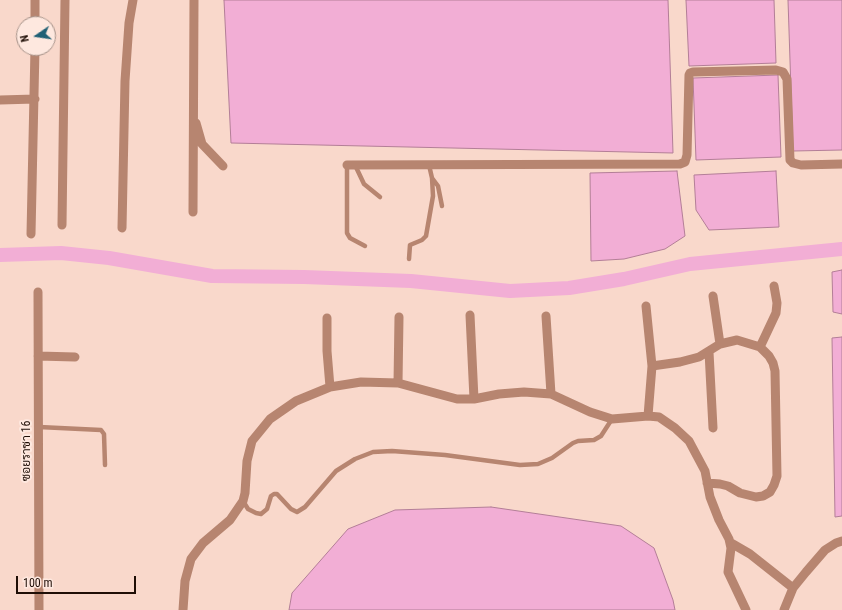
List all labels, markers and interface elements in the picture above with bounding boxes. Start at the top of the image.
north arrow [16,16,56,56]
text: N [18,34,32,43]
street label: ซอยราชา 16 [20,421,34,481]
scale bar [18,568,138,594]
text: 100 m [23,576,53,590]

